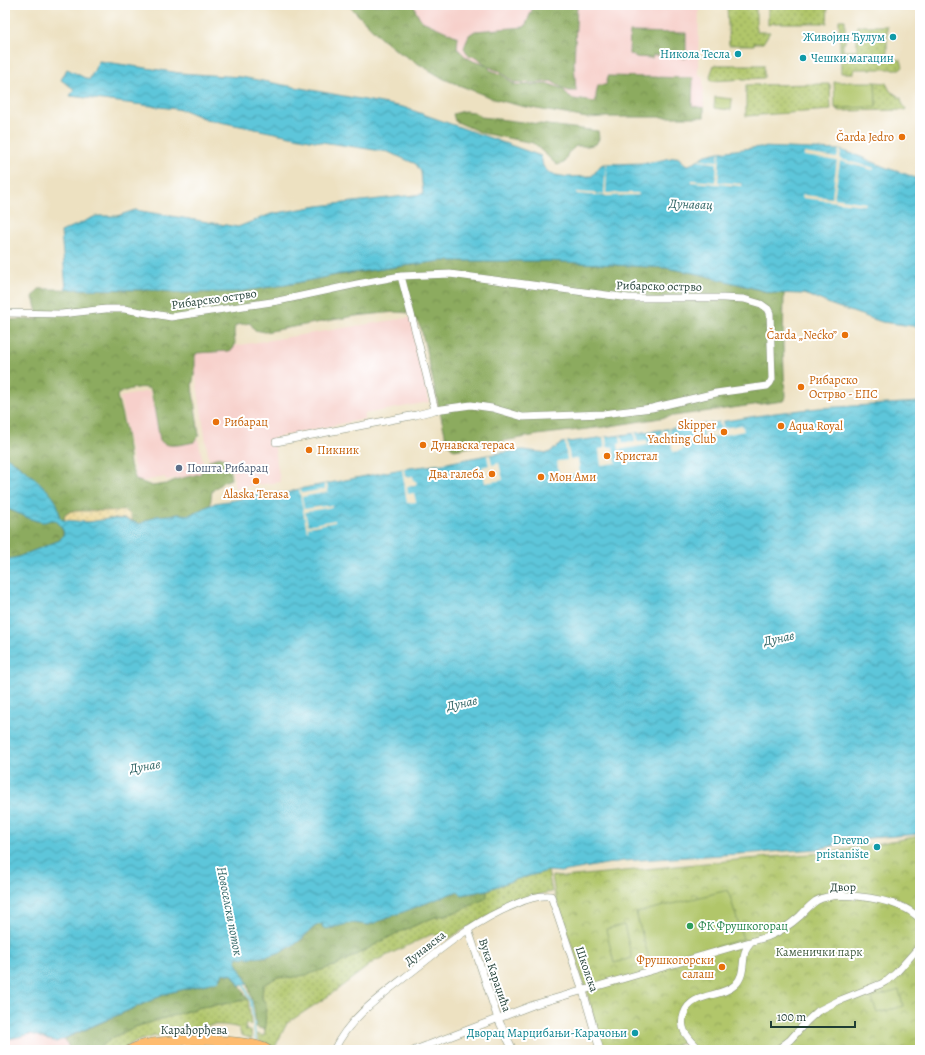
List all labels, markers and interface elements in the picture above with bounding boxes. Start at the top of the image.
place label: Живојин Ћулум [803,29,885,45]
marker: Живојин Ћулум [888,32,898,42]
place label: Никола Тесла [660,46,730,62]
marker: Никола Тесла [733,49,743,59]
place label: Чешки магацин [811,50,894,66]
marker: Чешки магацин [798,53,808,63]
place label: Čarda Jedro [836,129,894,145]
marker: Čarda Jedro [897,132,907,142]
water label: Дунавац [668,195,713,213]
street label: Рибарско острво [616,277,702,295]
street label: Рибарско острво [170,285,258,313]
place label: Čarda „Nećko” [767,327,837,343]
marker: Čarda „Nećko” [840,330,850,340]
place label: Рибарско Острво - ЕПС [809,372,878,402]
marker: Рибарско Острво - ЕПС [796,382,806,392]
place label: Рибарац [224,414,268,430]
marker: Рибарац [211,417,221,427]
place label: Skipper Yachting Club [647,417,716,447]
place label: Aqua Royal [788,418,843,434]
marker: Aqua Royal [776,421,786,431]
marker: Skipper Yachting Club [719,427,729,437]
place label: Дунавска тераса [431,437,515,453]
marker: Дунавска тераса [418,440,428,450]
place label: Пикник [317,442,359,458]
marker: Пикник [304,445,314,455]
place label: Кристал [615,448,658,464]
marker: Кристал [602,451,612,461]
place label: Пошта Рибарац [187,460,269,476]
marker: Пошта Рибарац [174,463,184,473]
place label: Два галеба [429,466,484,482]
marker: Два галеба [487,469,497,479]
place label: Мон Ами [549,469,596,485]
marker: Мон Ами [536,472,546,482]
marker: Alaska Terasa [251,476,261,486]
place label: Alaska Terasa [222,486,289,502]
water label: Дунав [761,626,796,650]
water label: Дунав [444,691,479,715]
water label: Дунав [127,755,162,777]
place label: Drevno pristanište [816,832,869,862]
marker: Drevno pristanište [872,842,882,852]
water label: Новоселски поток [213,865,247,957]
street label: Двор [830,879,856,895]
place label: ФК Фрушкогорац [698,918,788,934]
marker: ФК Фрушкогорац [685,921,695,931]
street label: Дунавска [401,927,449,969]
street label: Вука Караџића [475,936,515,1014]
street label: Школска [572,944,602,994]
park label: Каменички парк [776,944,862,960]
place label: Фрушкогорски салаш [636,952,714,982]
marker: Фрушкогорски салаш [717,962,727,972]
scale bar [771,1003,855,1029]
text: 100 m [777,1009,806,1025]
street label: Карађорђева [161,1022,228,1038]
place label: Дворац Марцибањи-Карачоњи [467,1025,627,1041]
marker: Дворац Марцибањи-Карачоњи [630,1028,640,1038]

